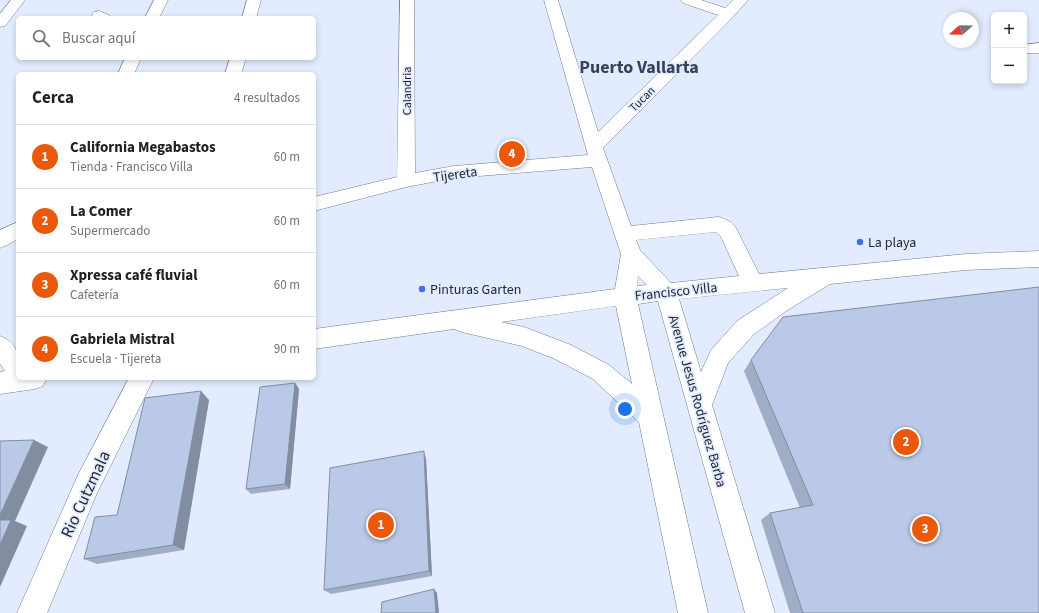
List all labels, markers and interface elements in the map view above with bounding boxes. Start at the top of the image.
north arrow [943,12,979,48]
map controls [991,12,1027,84]
button: + [991,12,1027,48]
search box [16,16,316,60]
icon: search [30,27,52,49]
text: Buscar aquí [62,28,135,49]
button: − [991,48,1027,84]
district label: Puerto Vallarta [579,55,699,80]
street label: Calandria [399,67,416,115]
street label: Tucan [626,83,659,116]
text: Cerca [32,86,74,110]
text: 4 resultados [234,89,300,107]
text: California Megabastos [70,137,216,158]
pin: 4 [499,139,525,169]
text: 1 [42,148,48,166]
text: 60 m [274,148,300,166]
text: Tienda · Francisco Villa [70,158,193,176]
street label: Tijereta [432,162,479,188]
text: La Comer [70,201,132,222]
text: 2 [42,212,48,230]
text: 60 m [274,212,300,230]
text: Supermercado [70,222,150,240]
place label: La playa [868,233,916,253]
marker: La playa [855,237,865,247]
text: Xpressa café fluvial [70,265,198,286]
text: 3 [42,276,48,294]
text: 60 m [274,276,300,294]
street label: Francisco Villa [634,278,718,306]
place label: Pinturas Garten [430,280,521,300]
marker: Pinturas Garten [417,284,427,294]
text: Cafetería [70,286,119,304]
street label: Avenue Jesus Rodríguez Barba [663,313,731,490]
text: Gabriela Mistral [70,329,175,350]
text: 4 [42,340,48,358]
text: 90 m [274,340,300,358]
text: Escuela · Tijereta [70,350,161,368]
your location [615,399,635,419]
pin: 2 [893,427,919,457]
street label: Rio Cutzmala [55,447,117,542]
pin: 1 [368,510,394,540]
pin: 3 [912,514,938,544]

